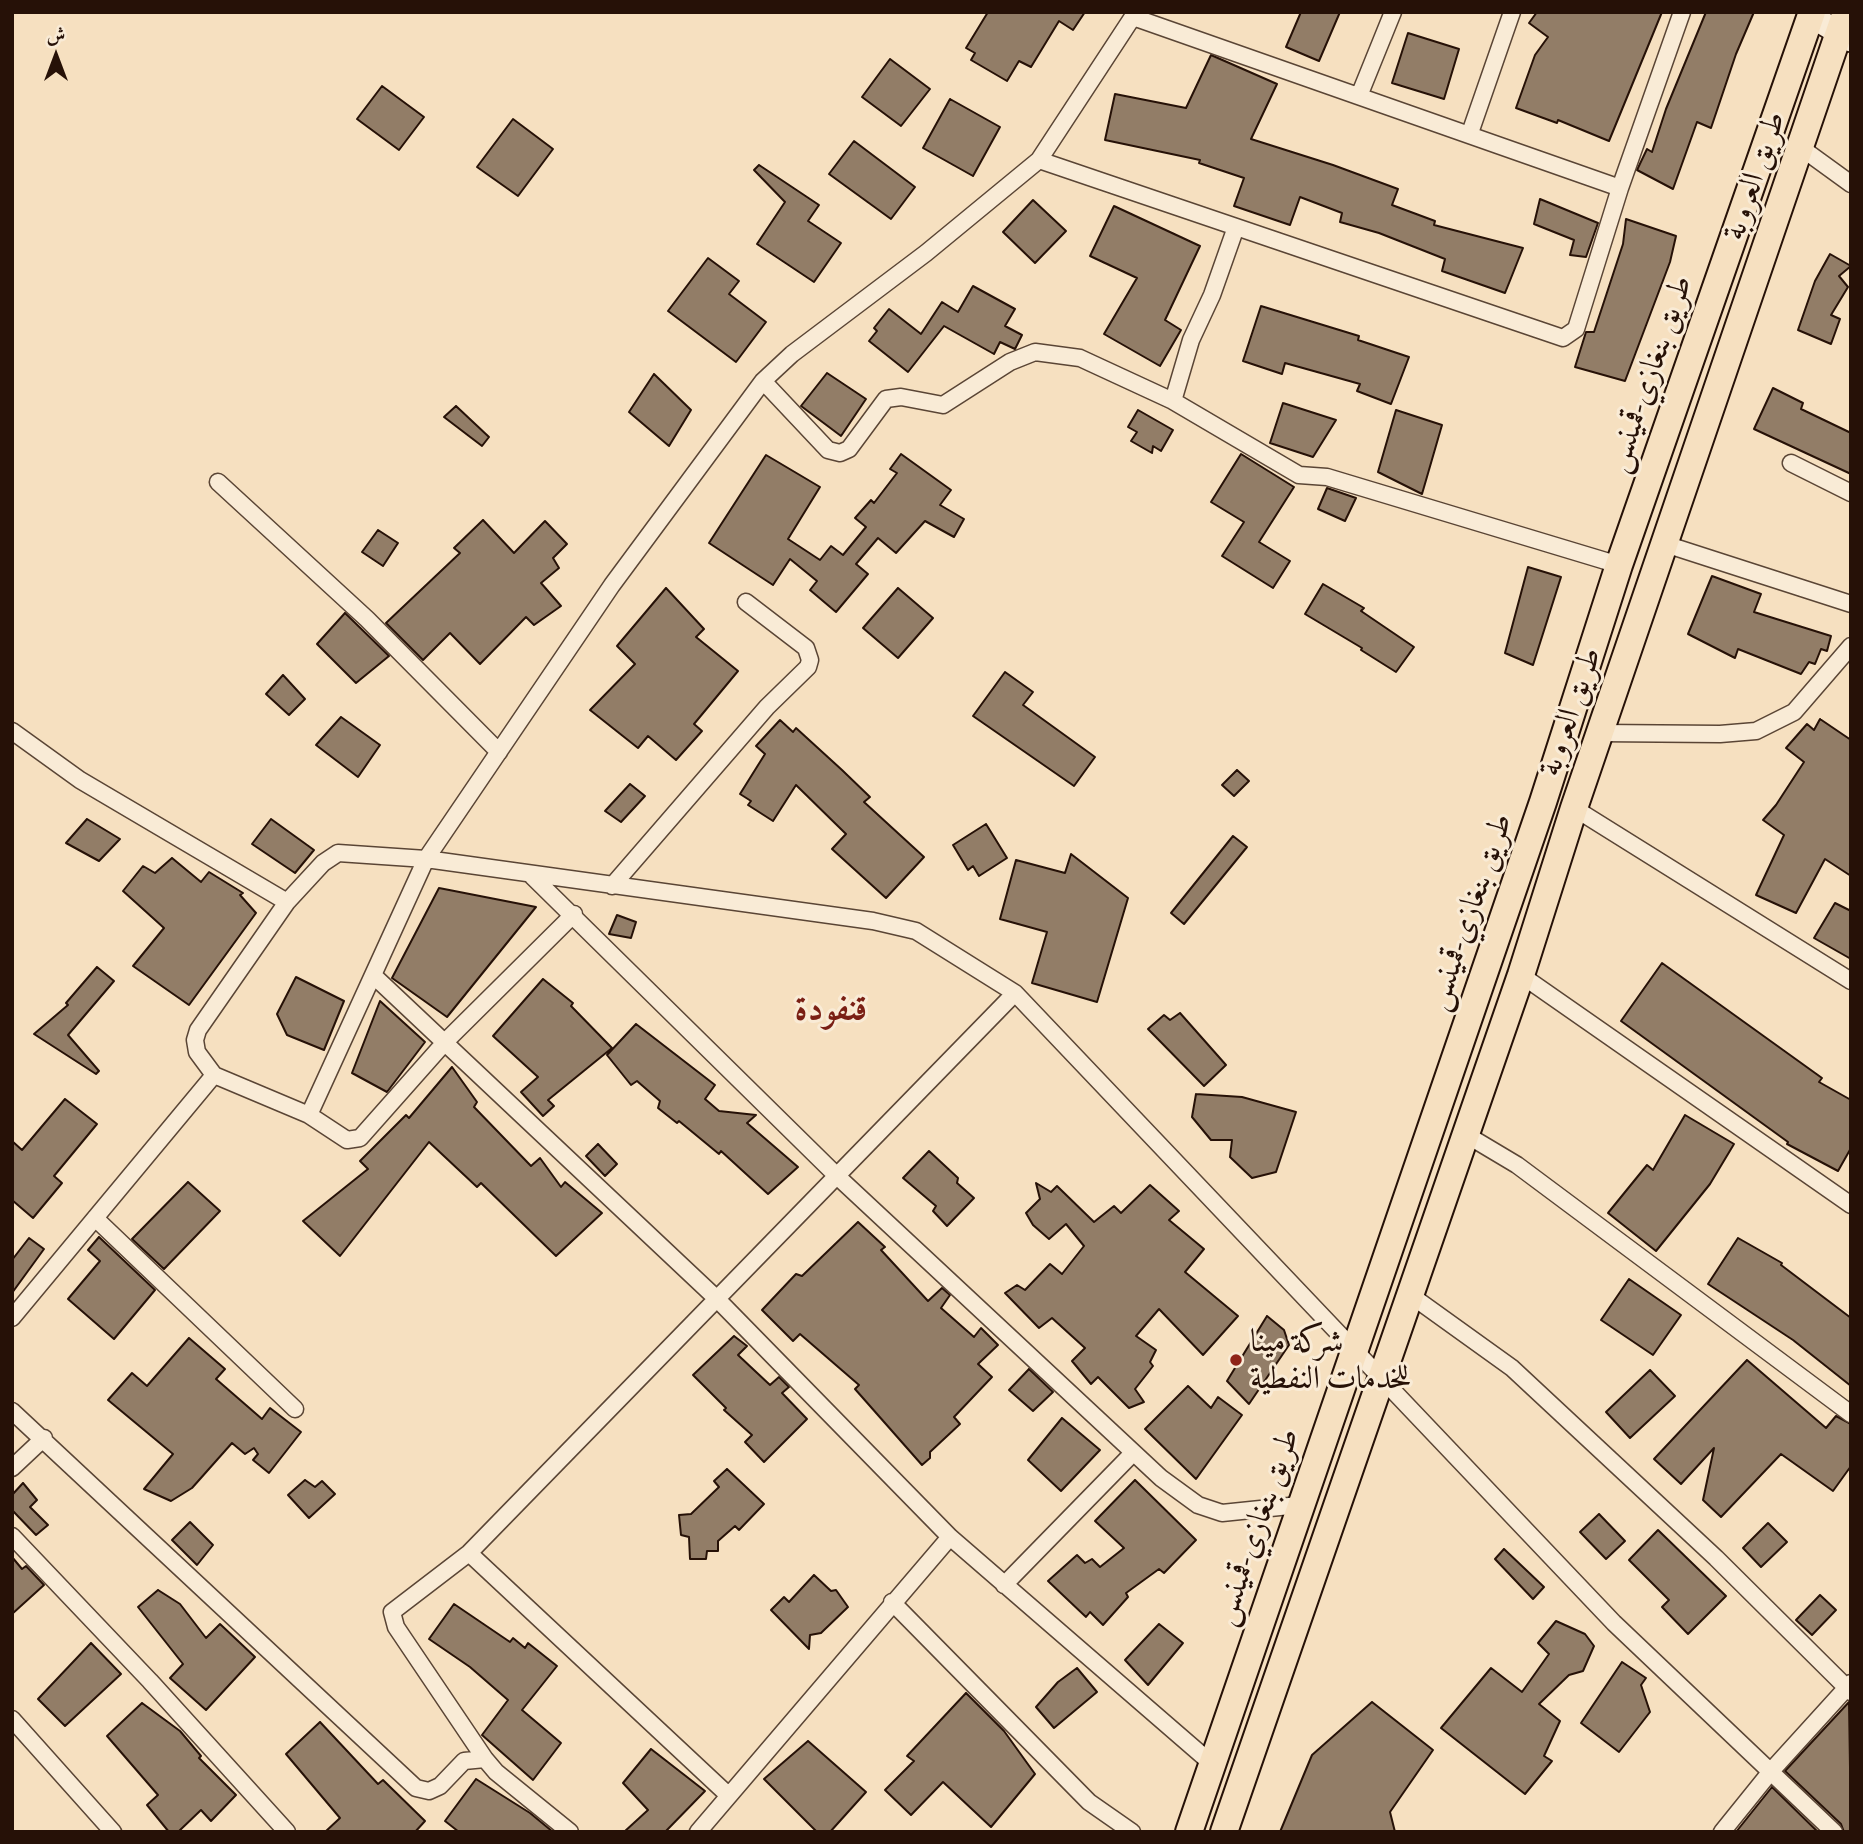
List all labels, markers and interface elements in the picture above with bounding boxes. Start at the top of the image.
north arrow [21,21,91,91]
text: ش [47,22,65,47]
street label: طريق العروبة [1715,106,1795,246]
street label: طريق بنغازي-قمينس [1598,270,1702,478]
street label: طريق العروبة [1531,642,1611,782]
street label: طريق بنغازي-قمينس [1418,808,1522,1016]
district label: قنفودة [795,988,867,1030]
place label: شركة مينا للخدمات النفطية [1250,1323,1411,1398]
marker: شركة مينا للخدمات النفطية [1228,1352,1244,1368]
street label: طريق بنغازي-قمينس [1205,1423,1309,1631]

